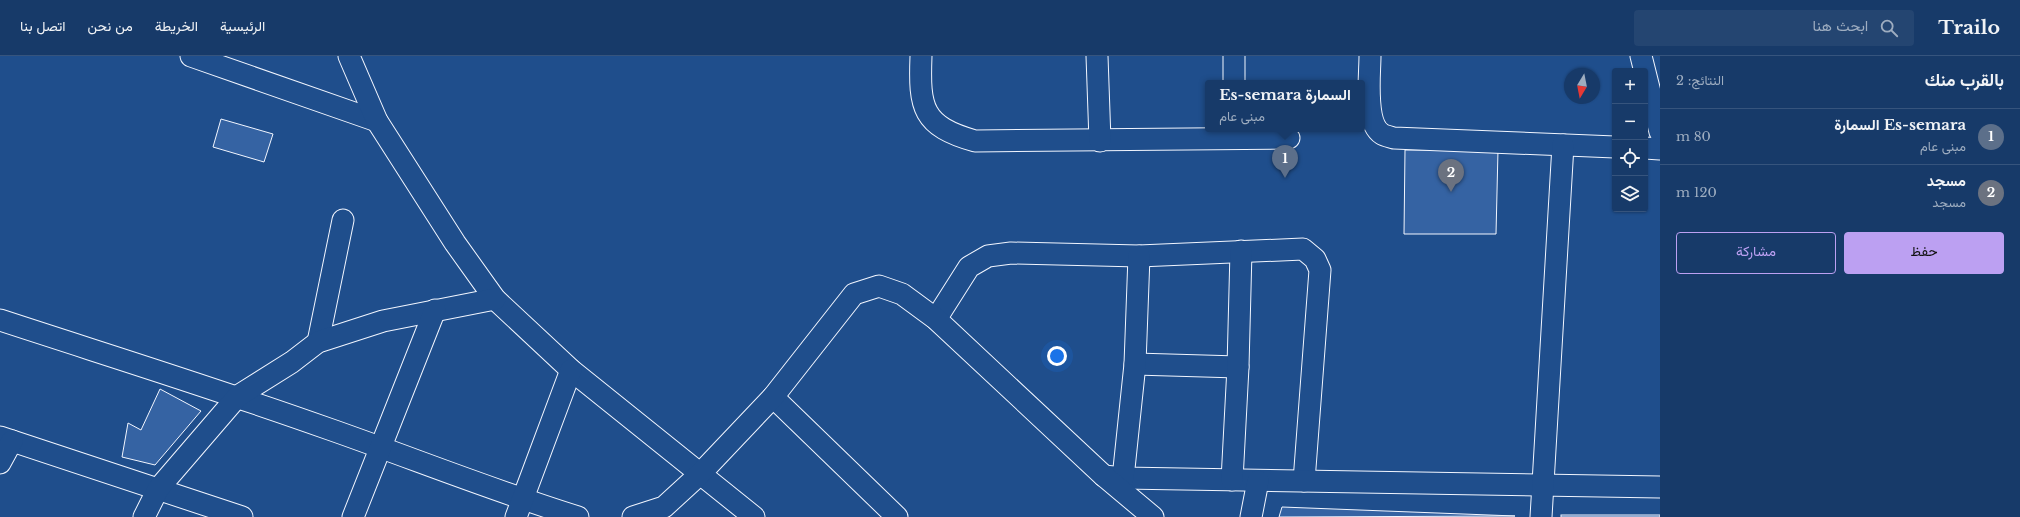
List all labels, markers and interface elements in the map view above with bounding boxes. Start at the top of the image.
search box [1634,10,1914,46]
text: ابحث هنا [1813,16,1868,35]
text: Trailo [1938,16,2000,39]
text: اتصل بنا [20,17,66,35]
text: من نحن [88,17,133,35]
text: الخريطة [155,17,198,35]
text: الرئيسية [220,17,265,35]
icon: search [1878,17,1900,39]
north arrow [1564,68,1600,104]
map controls [1612,68,1648,212]
button: + [1612,68,1648,104]
text: بالقرب منك [1925,70,2004,91]
text: النتائج: 2 [1676,72,1724,89]
popup [1205,80,1365,132]
text: Es-semara السمارة [1219,85,1351,104]
button: − [1612,104,1648,140]
text: مبنى عام [1219,108,1265,125]
text: Es-semara السمارة [1834,115,1966,134]
text: 80 m [1676,128,1711,145]
text: 1 [1988,128,1994,145]
text: مبنى عام [1920,138,1966,155]
button: locate [1612,140,1648,176]
pin: 1 [1272,145,1298,178]
pin: 2 [1438,159,1464,192]
text: مسجد [1927,171,1966,190]
button: layers [1612,176,1648,212]
text: 120 m [1676,184,1717,201]
text: 2 [1987,184,1995,201]
text: مسجد [1932,194,1966,211]
button: مشاركة [1676,232,1836,274]
button: حفظ [1844,232,2004,274]
your location [1047,346,1067,366]

